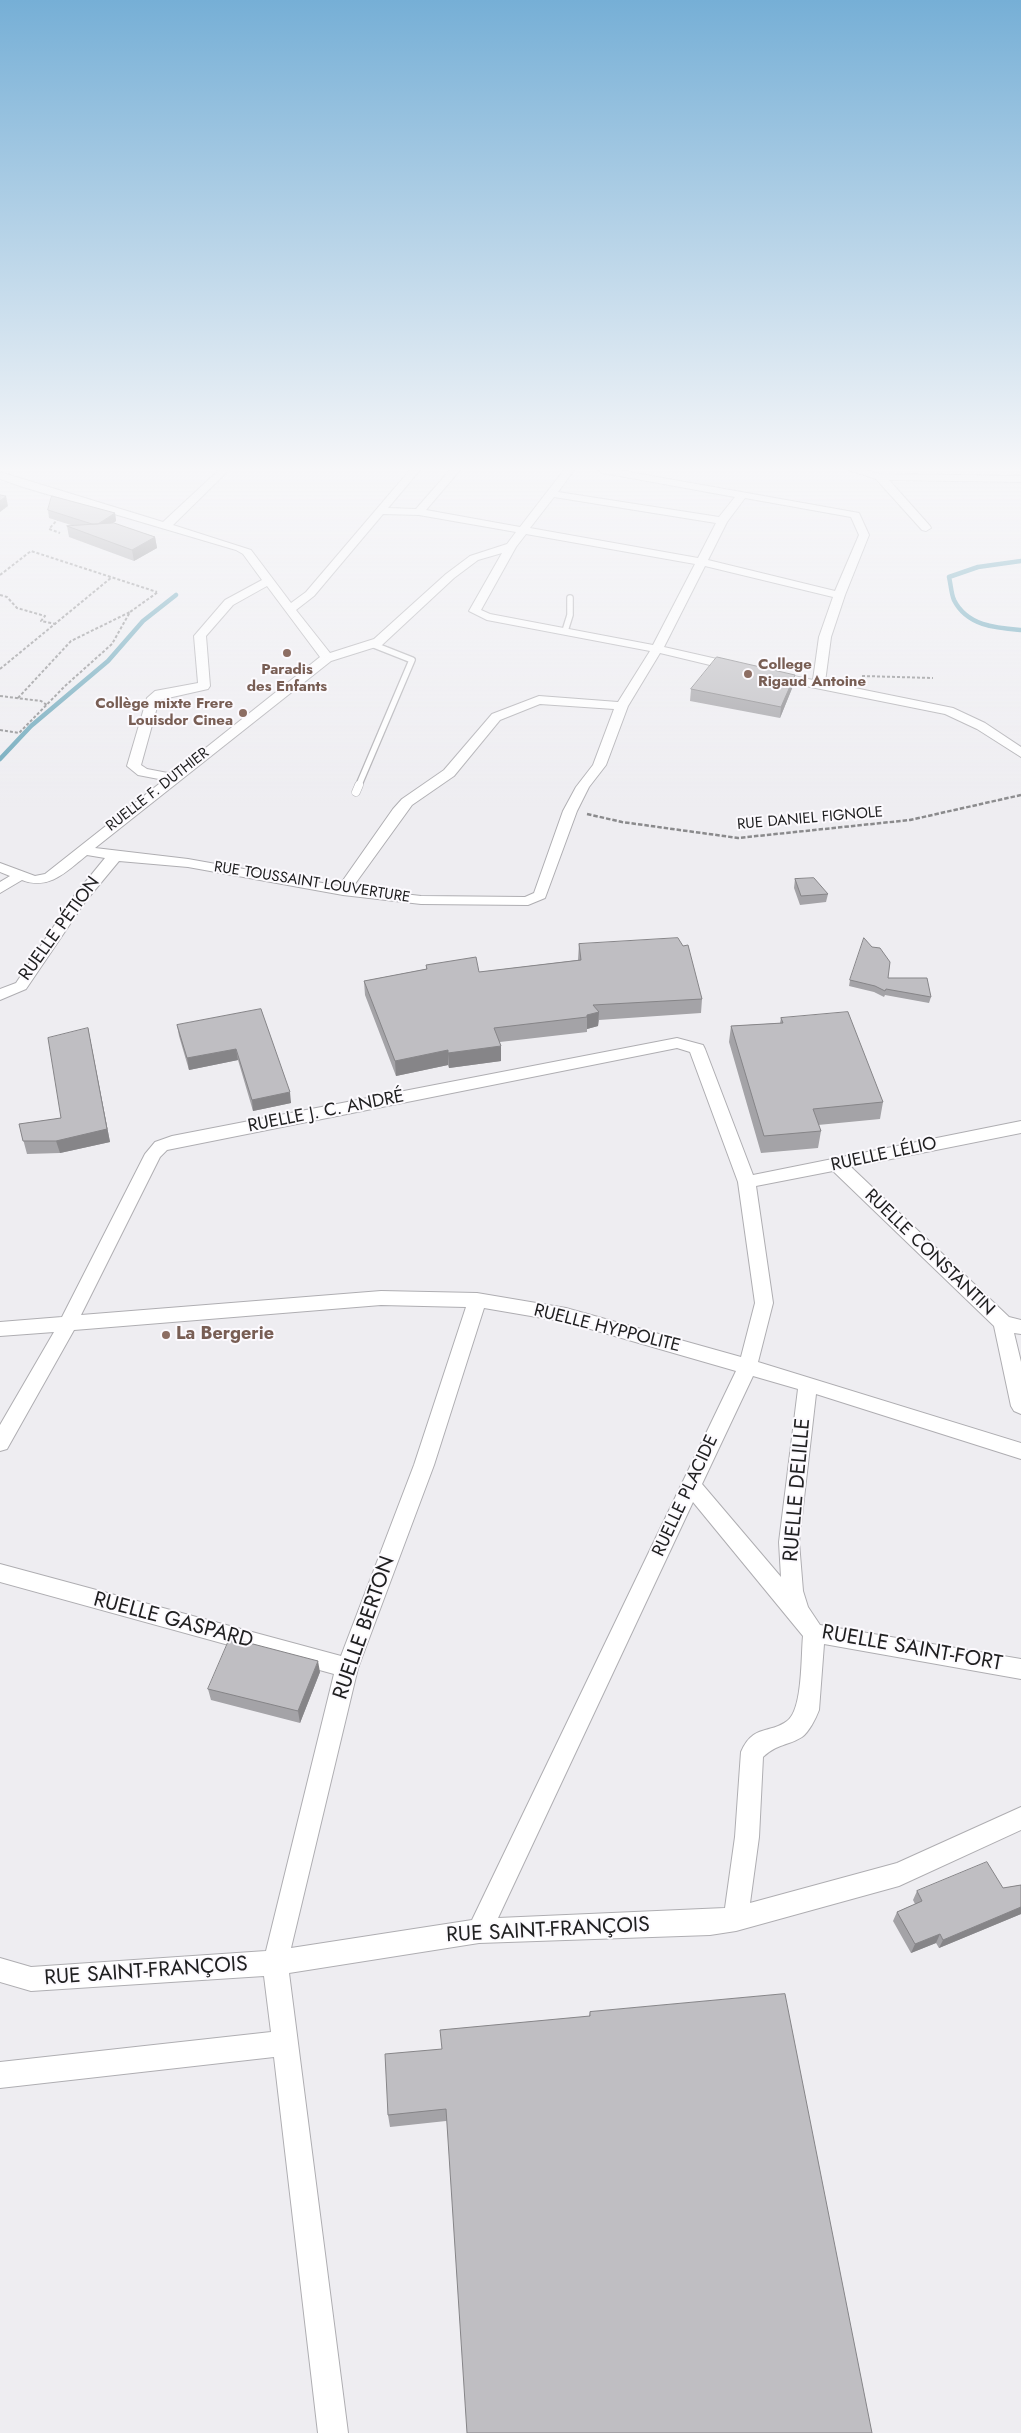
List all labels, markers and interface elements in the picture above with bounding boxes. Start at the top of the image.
marker: Paradis des Enfants [281,647,293,659]
place label: College Rigaud Antoine [758,656,866,691]
place label: Paradis des Enfants [247,661,327,696]
marker: College Rigaud Antoine [742,668,754,680]
place label: Collège mixte Frere Louisdor Cinea [95,695,233,730]
marker: Collège mixte Frere Louisdor Cinea [237,707,249,719]
street label: RUELLE F. DUTHIER [103,744,213,836]
street label: RUE DANIEL FIGNOLE [736,804,884,834]
street label: RUE TOUSSAINT LOUVERTURE [213,859,411,907]
street label: RUELLE PÉTION [15,873,105,985]
street label: RUELLE J. C. ANDRÉ [246,1086,406,1138]
street label: RUELLE LÉLIO [829,1133,939,1177]
street label: RUELLE CONSTANTIN [860,1185,998,1321]
street label: RUELLE HYPPOLITE [531,1300,683,1358]
place label: La Bergerie [176,1324,274,1346]
marker: La Bergerie [160,1329,172,1341]
street label: RUELLE DELILLE [779,1417,817,1563]
street label: RUELLE PLACIDE [648,1432,724,1560]
street label: RUELLE BERTON [329,1553,401,1703]
street label: RUELLE GASPARD [90,1588,256,1654]
street label: RUELLE SAINT-FORT [820,1621,1004,1677]
street label: RUE SAINT-FRANÇOIS [446,1913,650,1949]
street label: RUE SAINT-FRANÇOIS [43,1952,249,1992]

